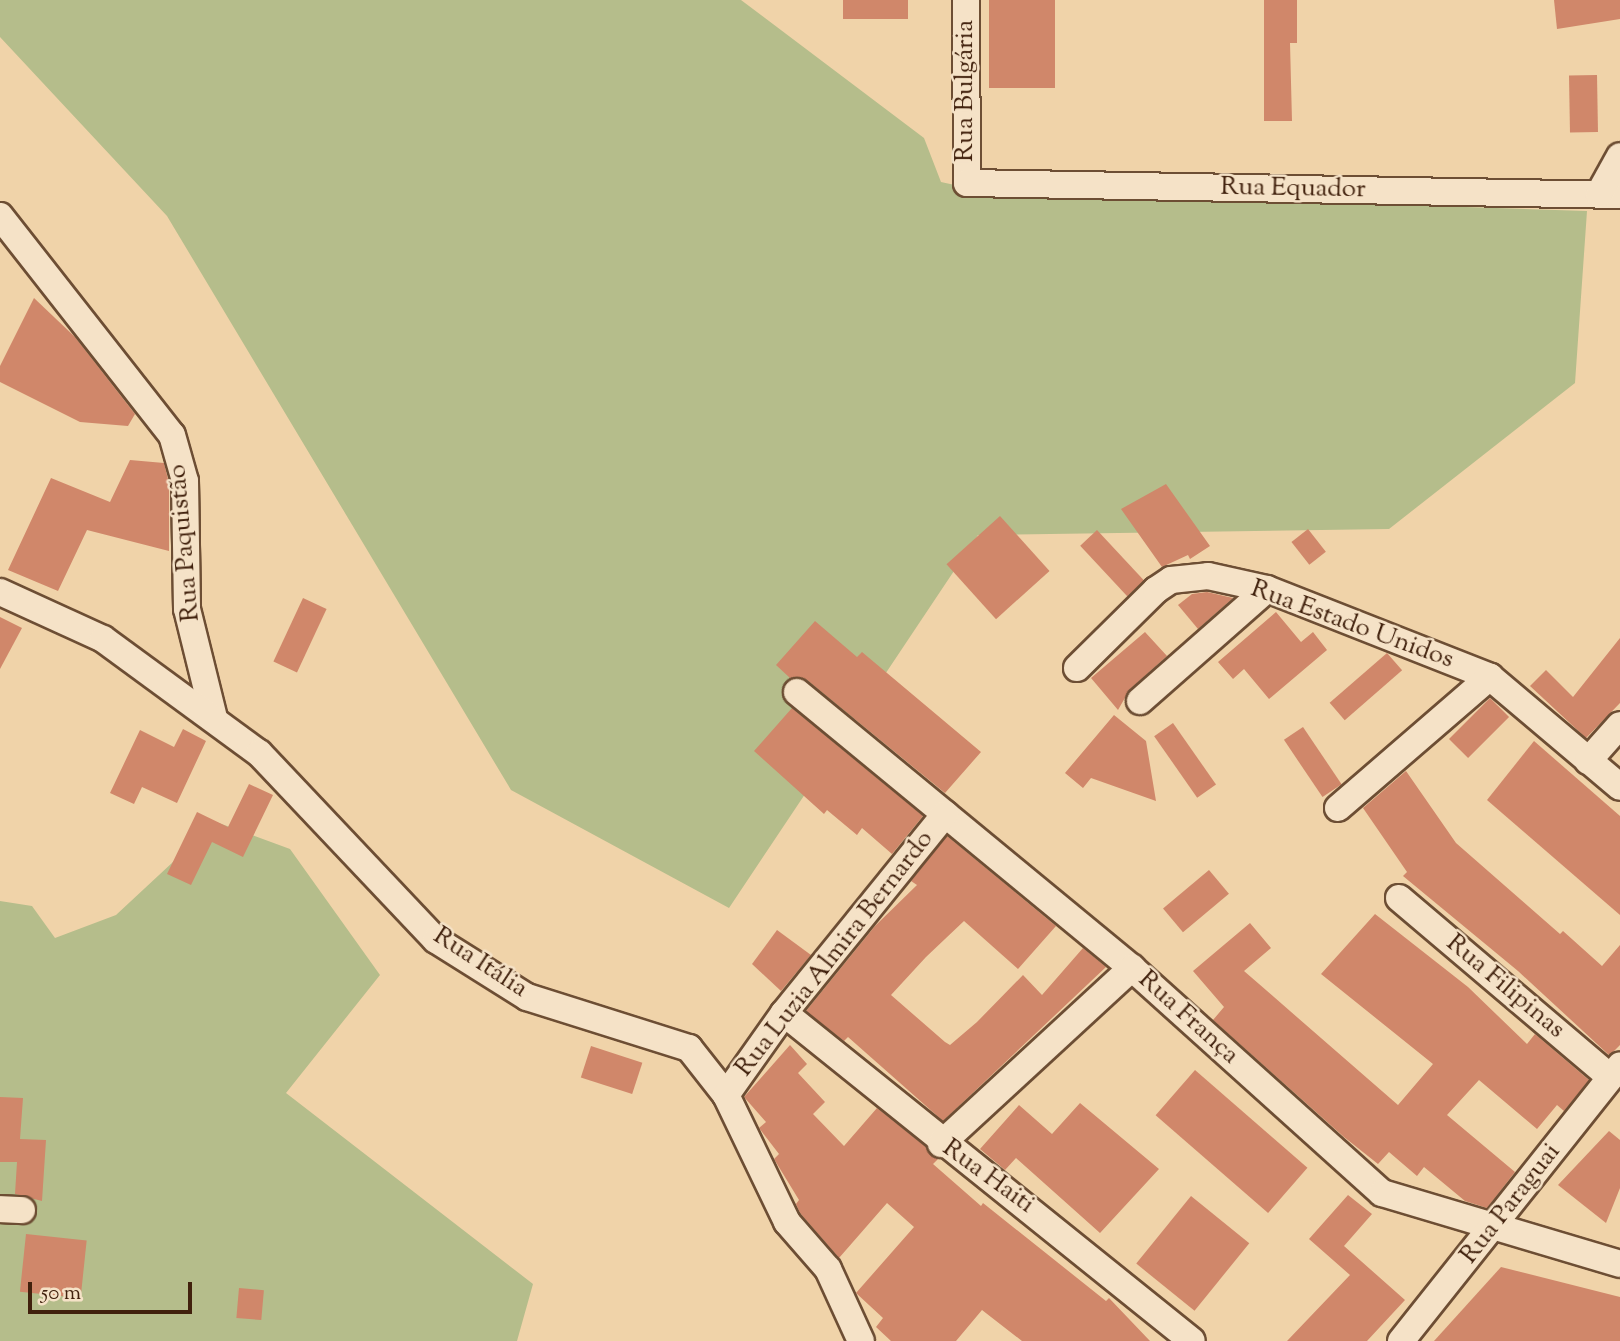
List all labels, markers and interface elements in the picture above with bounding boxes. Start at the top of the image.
street label: Rua Bulgária [950,20,982,162]
street label: Rua Equador [1220,172,1366,206]
street label: Rua Paquistão [163,463,207,623]
street label: Rua Estado Unidos [1246,574,1458,676]
street label: Rua Luzia Almira Bernardo [729,825,941,1083]
street label: Rua Itália [427,921,533,1005]
street label: Rua Filipinas [1439,928,1571,1046]
street label: Rua França [1131,965,1245,1071]
street label: Rua Haiti [936,1133,1040,1221]
street label: Rua Paraguai [1454,1137,1568,1271]
scale bar [32,1268,196,1312]
text: 50 m [41,1279,81,1309]

